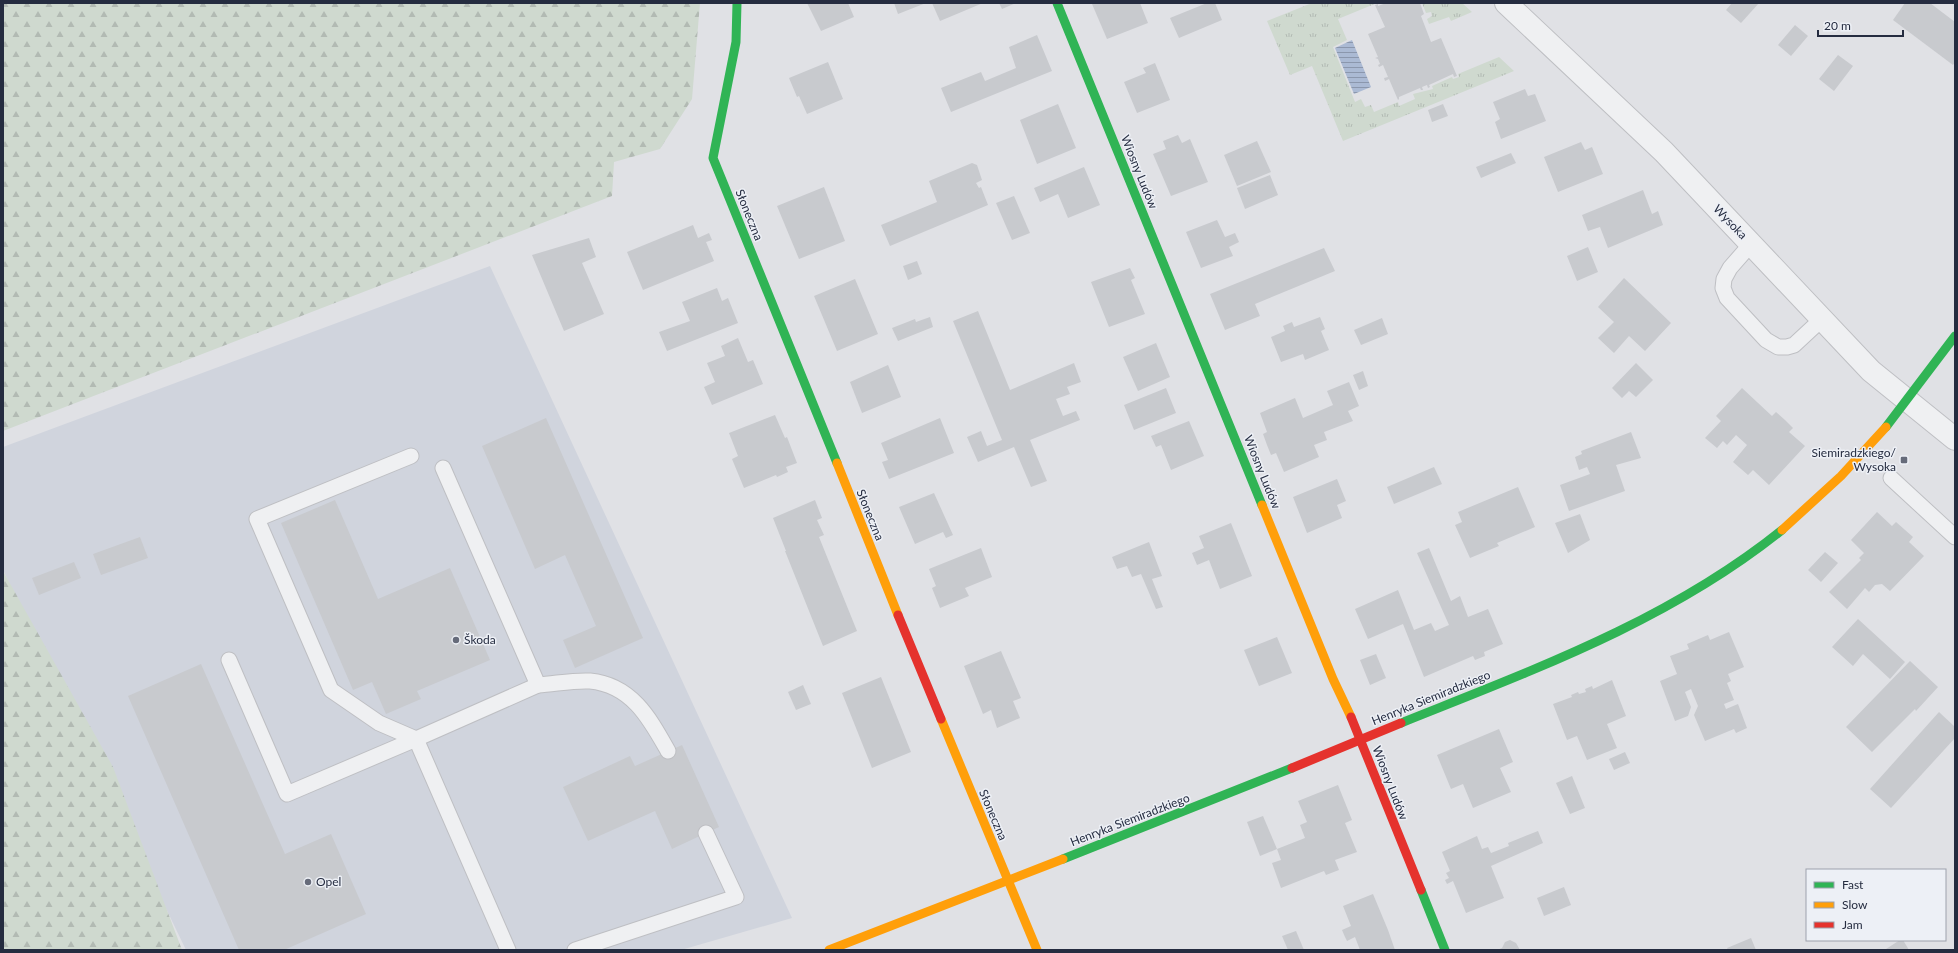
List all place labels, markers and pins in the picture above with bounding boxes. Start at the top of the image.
place label: Siemiradzkiego/ Wysoka [1812,445,1897,474]
marker: Siemiradzkiego/ Wysoka [1899,455,1909,465]
place label: Škoda [464,632,496,647]
marker: Škoda [451,635,461,645]
place label: Opel [316,874,341,889]
marker: Opel [303,877,313,887]

